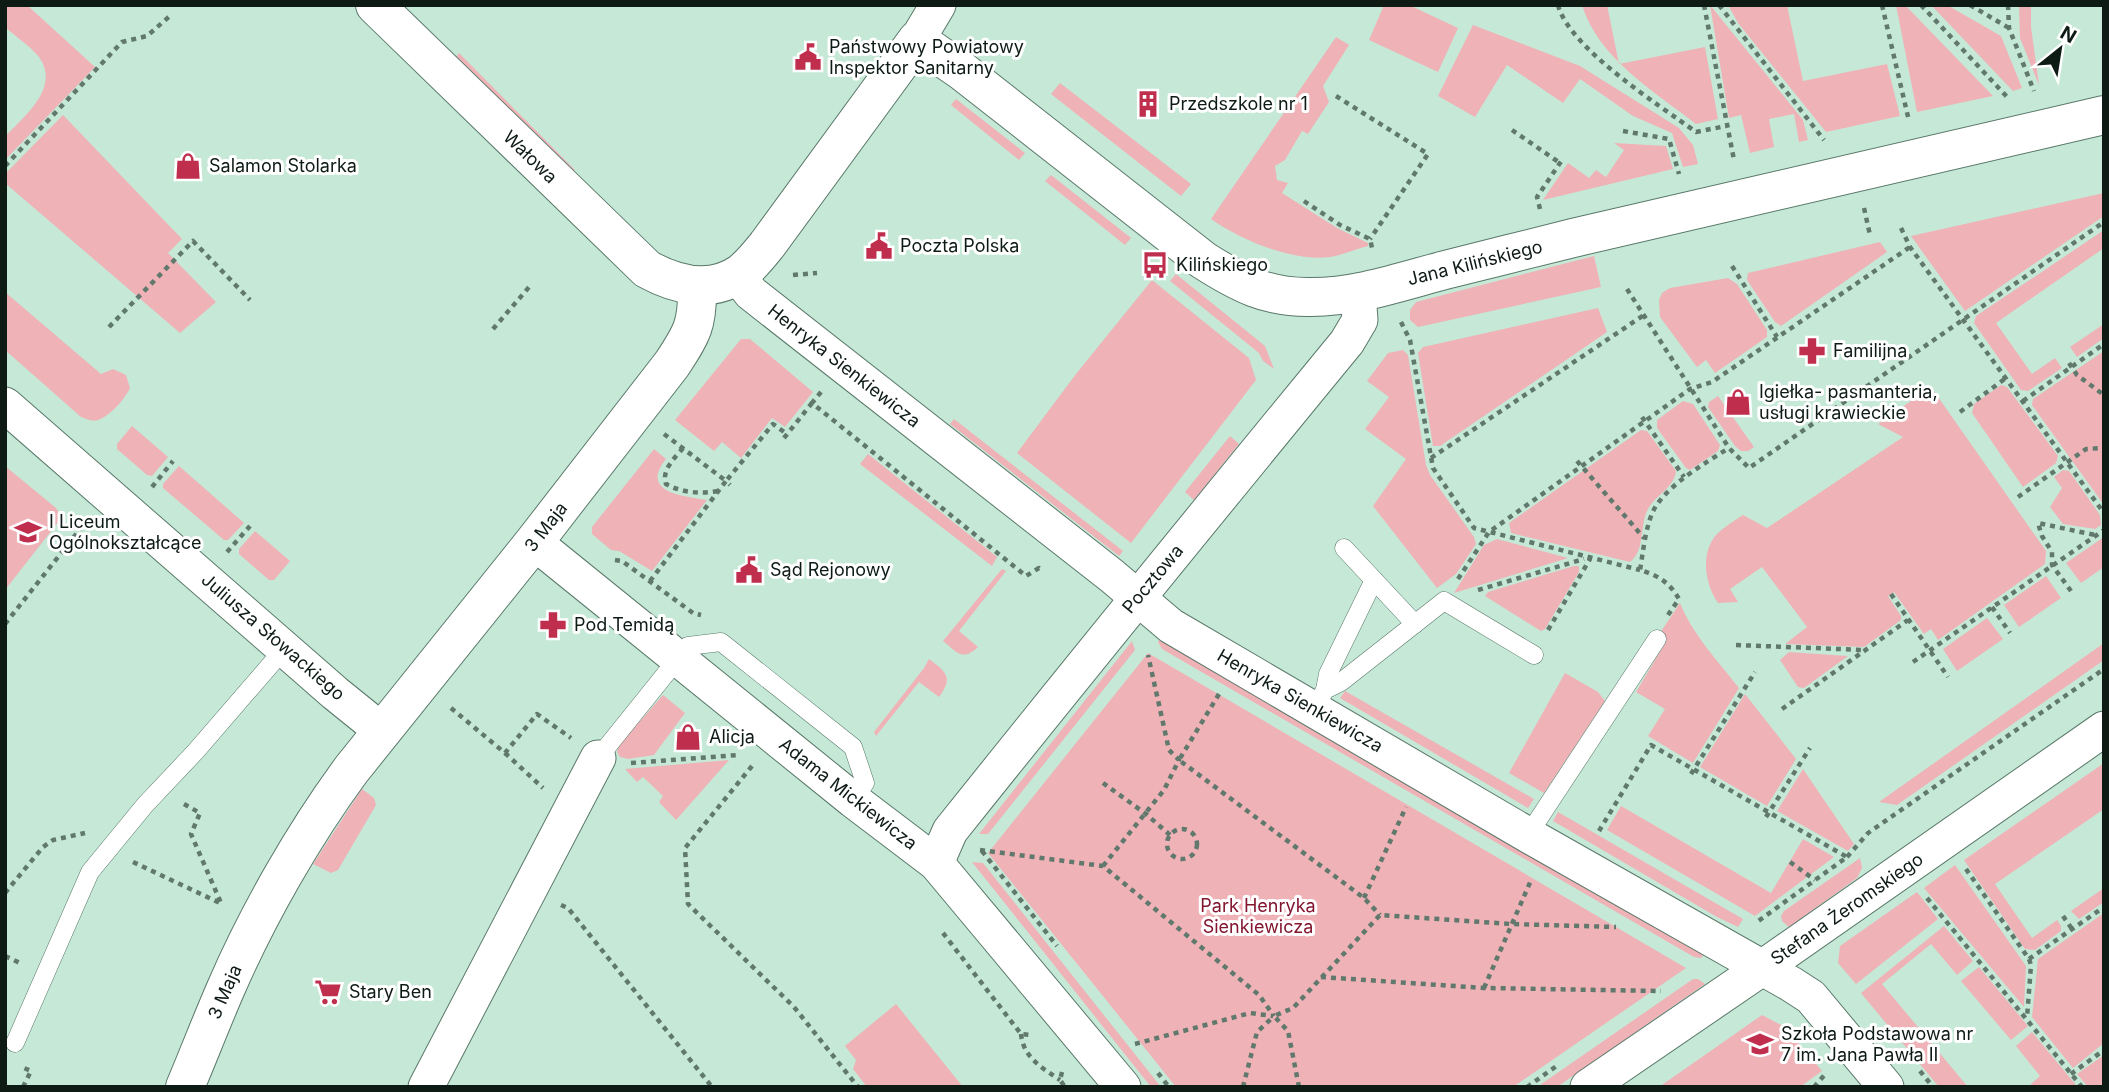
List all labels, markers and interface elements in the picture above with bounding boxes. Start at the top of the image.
north arrow [2025,14,2095,84]
text: N [2056,21,2080,48]
place label: Państwowy Powiatowy Inspektor Sanitarny [829,36,1024,78]
public building icon: Państwowy Powiatowy Inspektor Sanitarny [793,42,823,72]
building icon: Przedszkole nr 1 [1133,89,1163,119]
place label: Przedszkole nr 1 [1169,93,1308,114]
street label: Wałowa [499,126,562,187]
shop icon: Salamon Stolarka [173,151,203,181]
place label: Salamon Stolarka [209,155,357,176]
public building icon: Poczta Polska [864,231,894,261]
place label: Poczta Polska [900,235,1019,256]
street label: Jana Kilińskiego [1405,236,1545,289]
bus stop icon: Kilińskiego [1140,250,1170,280]
place label: Kilińskiego [1176,254,1268,275]
street label: Henryka Sienkiewicza [764,300,925,432]
pharmacy icon: Familijna [1797,336,1827,366]
place label: Familijna [1833,340,1907,361]
place label: Igiełka- pasmanteria, usługi krawieckie [1759,381,1938,423]
shop icon: Igiełka- pasmanteria, usługi krawieckie [1723,387,1753,417]
street label: 3 Maja [520,498,571,556]
place label: I Liceum Ogólnokształcące [49,511,202,553]
school or university icon: I Liceum Ogólnokształcące [13,517,43,547]
street label: Pocztowa [1118,540,1187,617]
public building icon: Sąd Rejonowy [734,555,764,585]
place label: Sąd Rejonowy [770,559,891,580]
street label: Juliusza Słowackiego [197,569,349,705]
pharmacy icon: Pod Temidą [538,610,568,640]
place label: Pod Temidą [574,614,674,635]
street label: Henryka Sienkiewicza [1214,645,1387,757]
shop icon: Alicja [673,722,703,752]
place label: Alicja [709,726,755,747]
street label: Adama Mickiewicza [775,733,921,854]
street label: Stefana Żeromskiego [1766,847,1927,969]
park label: Park Henryka Sienkiewicza [1200,895,1316,937]
street label: 3 Maja [203,961,246,1022]
supermarket icon: Stary Ben [313,977,343,1007]
place label: Stary Ben [349,981,432,1002]
place label: Szkoła Podstawowa nr 7 im. Jana Pawła II [1781,1023,1973,1065]
school or university icon: Szkoła Podstawowa nr 7 im. Jana Pawła II [1745,1029,1775,1059]

